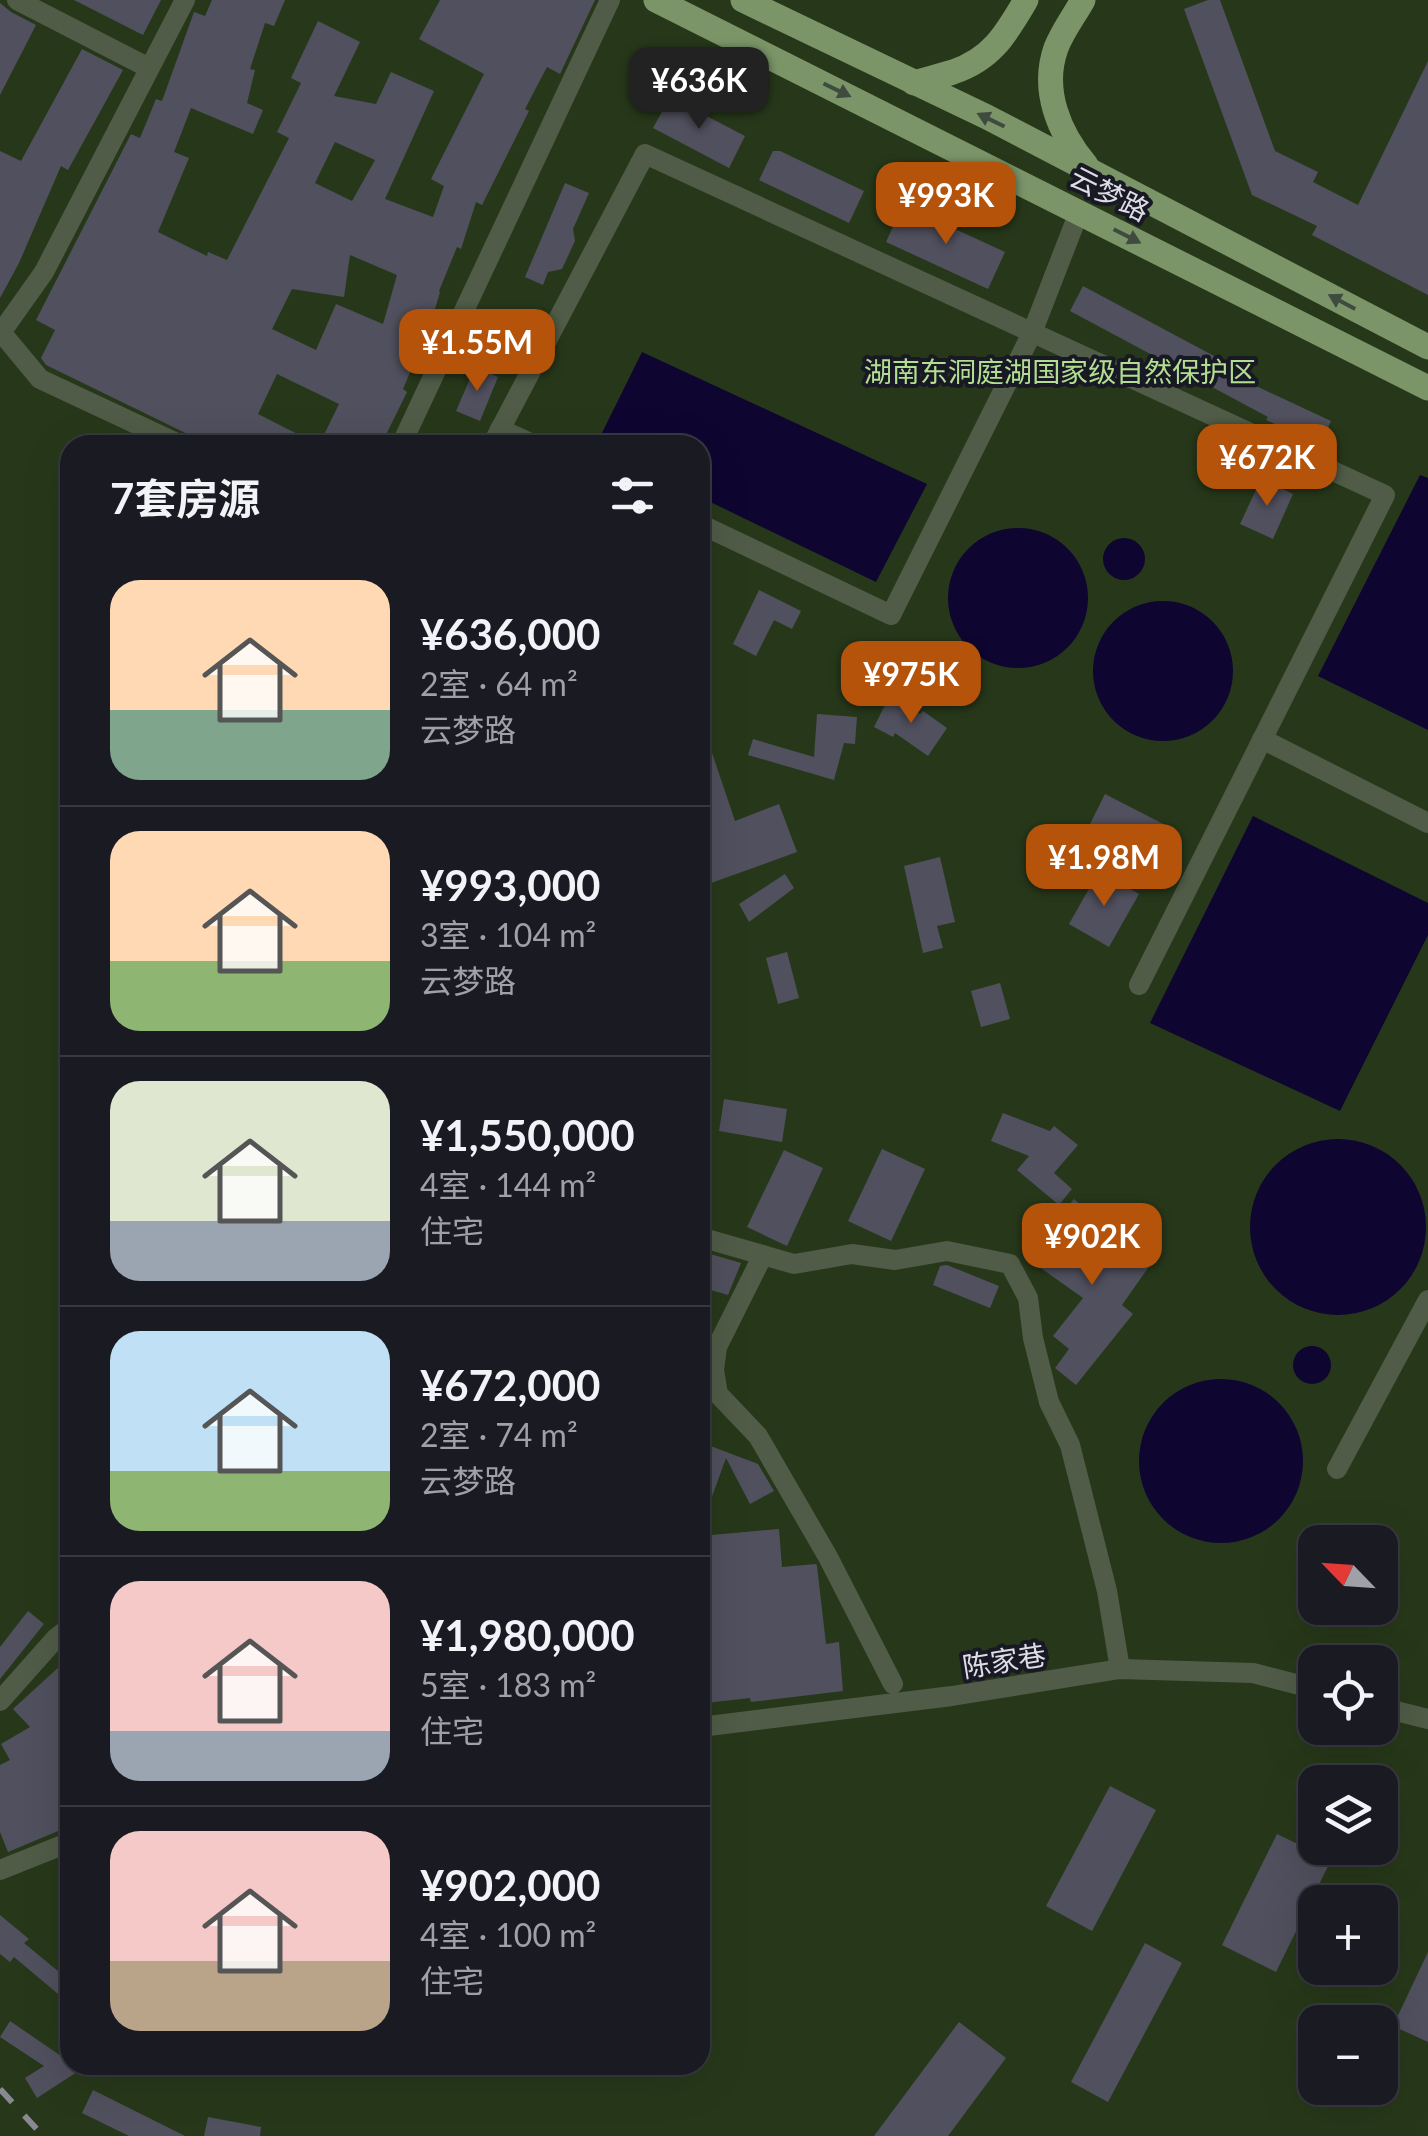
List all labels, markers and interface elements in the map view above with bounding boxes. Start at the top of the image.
pin: ¥636K [629,47,769,132]
text: ¥636K [651,60,747,99]
one-way arrow [823,81,852,98]
one-way arrow [977,111,1006,128]
street label: 云梦路 [1065,159,1155,227]
pin: ¥993K [876,162,1016,247]
text: ¥993K [898,175,994,214]
one-way arrow [1113,227,1142,244]
one-way arrow [1327,294,1356,311]
pin: ¥1.55M [396,309,558,394]
text: ¥1.55M [421,322,533,361]
park label: 湖南东洞庭湖国家级自然保护区 [864,354,1256,388]
pin: ¥672K [1197,424,1337,509]
text: ¥672K [1219,437,1315,476]
icon: filters [605,468,660,523]
text: 7套房源 [110,473,260,523]
text: ¥636,000 [420,609,600,659]
icon: home [190,620,310,740]
pin: ¥975K [841,641,981,726]
text: ¥975K [863,654,959,693]
text: 2室 · 64 m² [420,664,578,703]
text: 云梦路 [420,710,516,749]
pin: ¥1.98M [1023,824,1185,909]
text: ¥1.98M [1048,837,1160,876]
text: ¥993,000 [420,860,600,910]
icon: home [190,871,310,991]
text: 3室 · 104 m² [420,915,596,954]
text: 云梦路 [420,961,516,1000]
text: ¥1,550,000 [420,1110,635,1160]
icon: home [190,1121,310,1241]
text: 4室 · 144 m² [420,1165,596,1204]
pin: ¥902K [1022,1203,1162,1288]
text: 住宅 [420,1211,484,1250]
text: ¥902K [1044,1216,1140,1255]
text: ¥672,000 [420,1360,600,1410]
icon: home [190,1371,310,1491]
text: 2室 · 74 m² [420,1415,578,1454]
text: 云梦路 [420,1461,516,1500]
north arrow [1298,1525,1398,1625]
map controls [1298,1525,1398,2105]
text: ¥1,980,000 [420,1610,635,1660]
icon: home [190,1621,310,1741]
street label: 陈家巷 [960,1637,1048,1683]
button: locate [1298,1645,1398,1745]
text: 5室 · 183 m² [420,1665,596,1704]
text: 住宅 [420,1711,484,1750]
button: layers [1298,1765,1398,1865]
text: ¥902,000 [420,1860,600,1910]
icon: home [190,1871,310,1991]
button: + [1298,1885,1398,1985]
text: 4室 · 100 m² [420,1915,596,1954]
text: 住宅 [420,1961,484,2000]
button: − [1298,2005,1398,2105]

